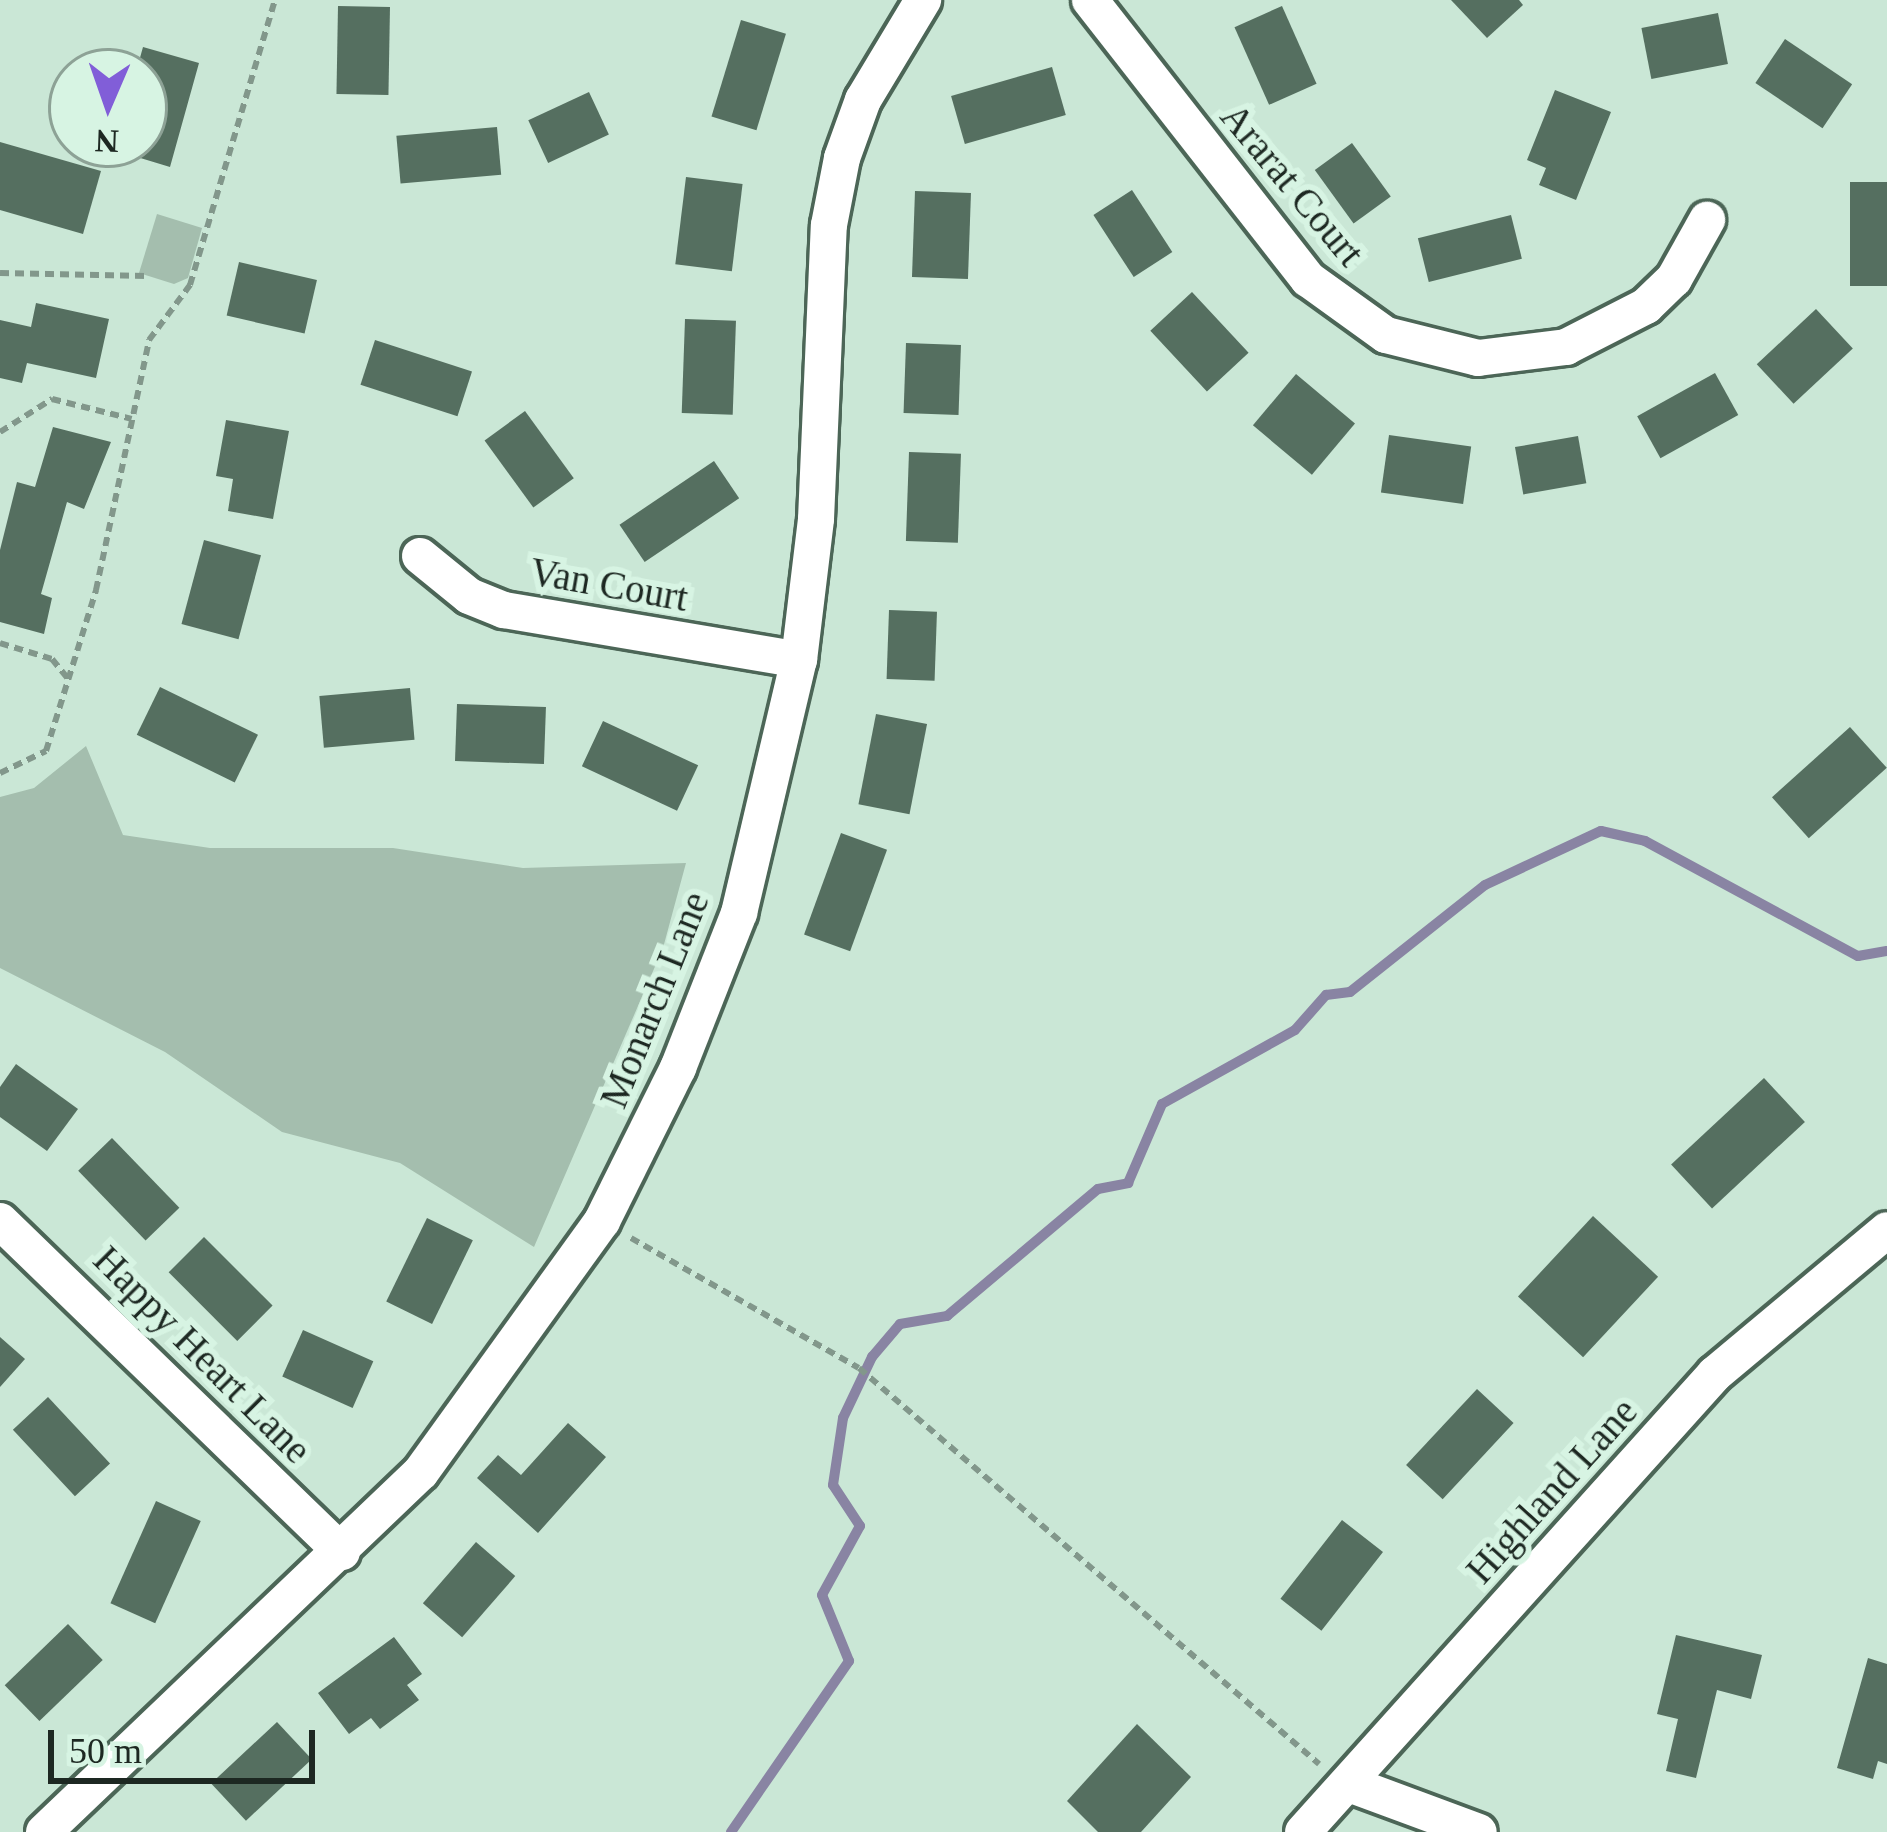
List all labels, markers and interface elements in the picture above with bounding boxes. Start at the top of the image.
north arrow [48,48,168,168]
street label: Ararat Court [1210,94,1374,276]
text: N [94,123,119,159]
street label: Van Court [527,548,691,622]
street label: Monarch Lane [591,885,719,1115]
street label: Happy Heart Lane [84,1237,320,1473]
street label: Highland Lane [1457,1389,1647,1593]
scale bar [54,1706,321,1780]
text: 50 m [69,1731,142,1771]

